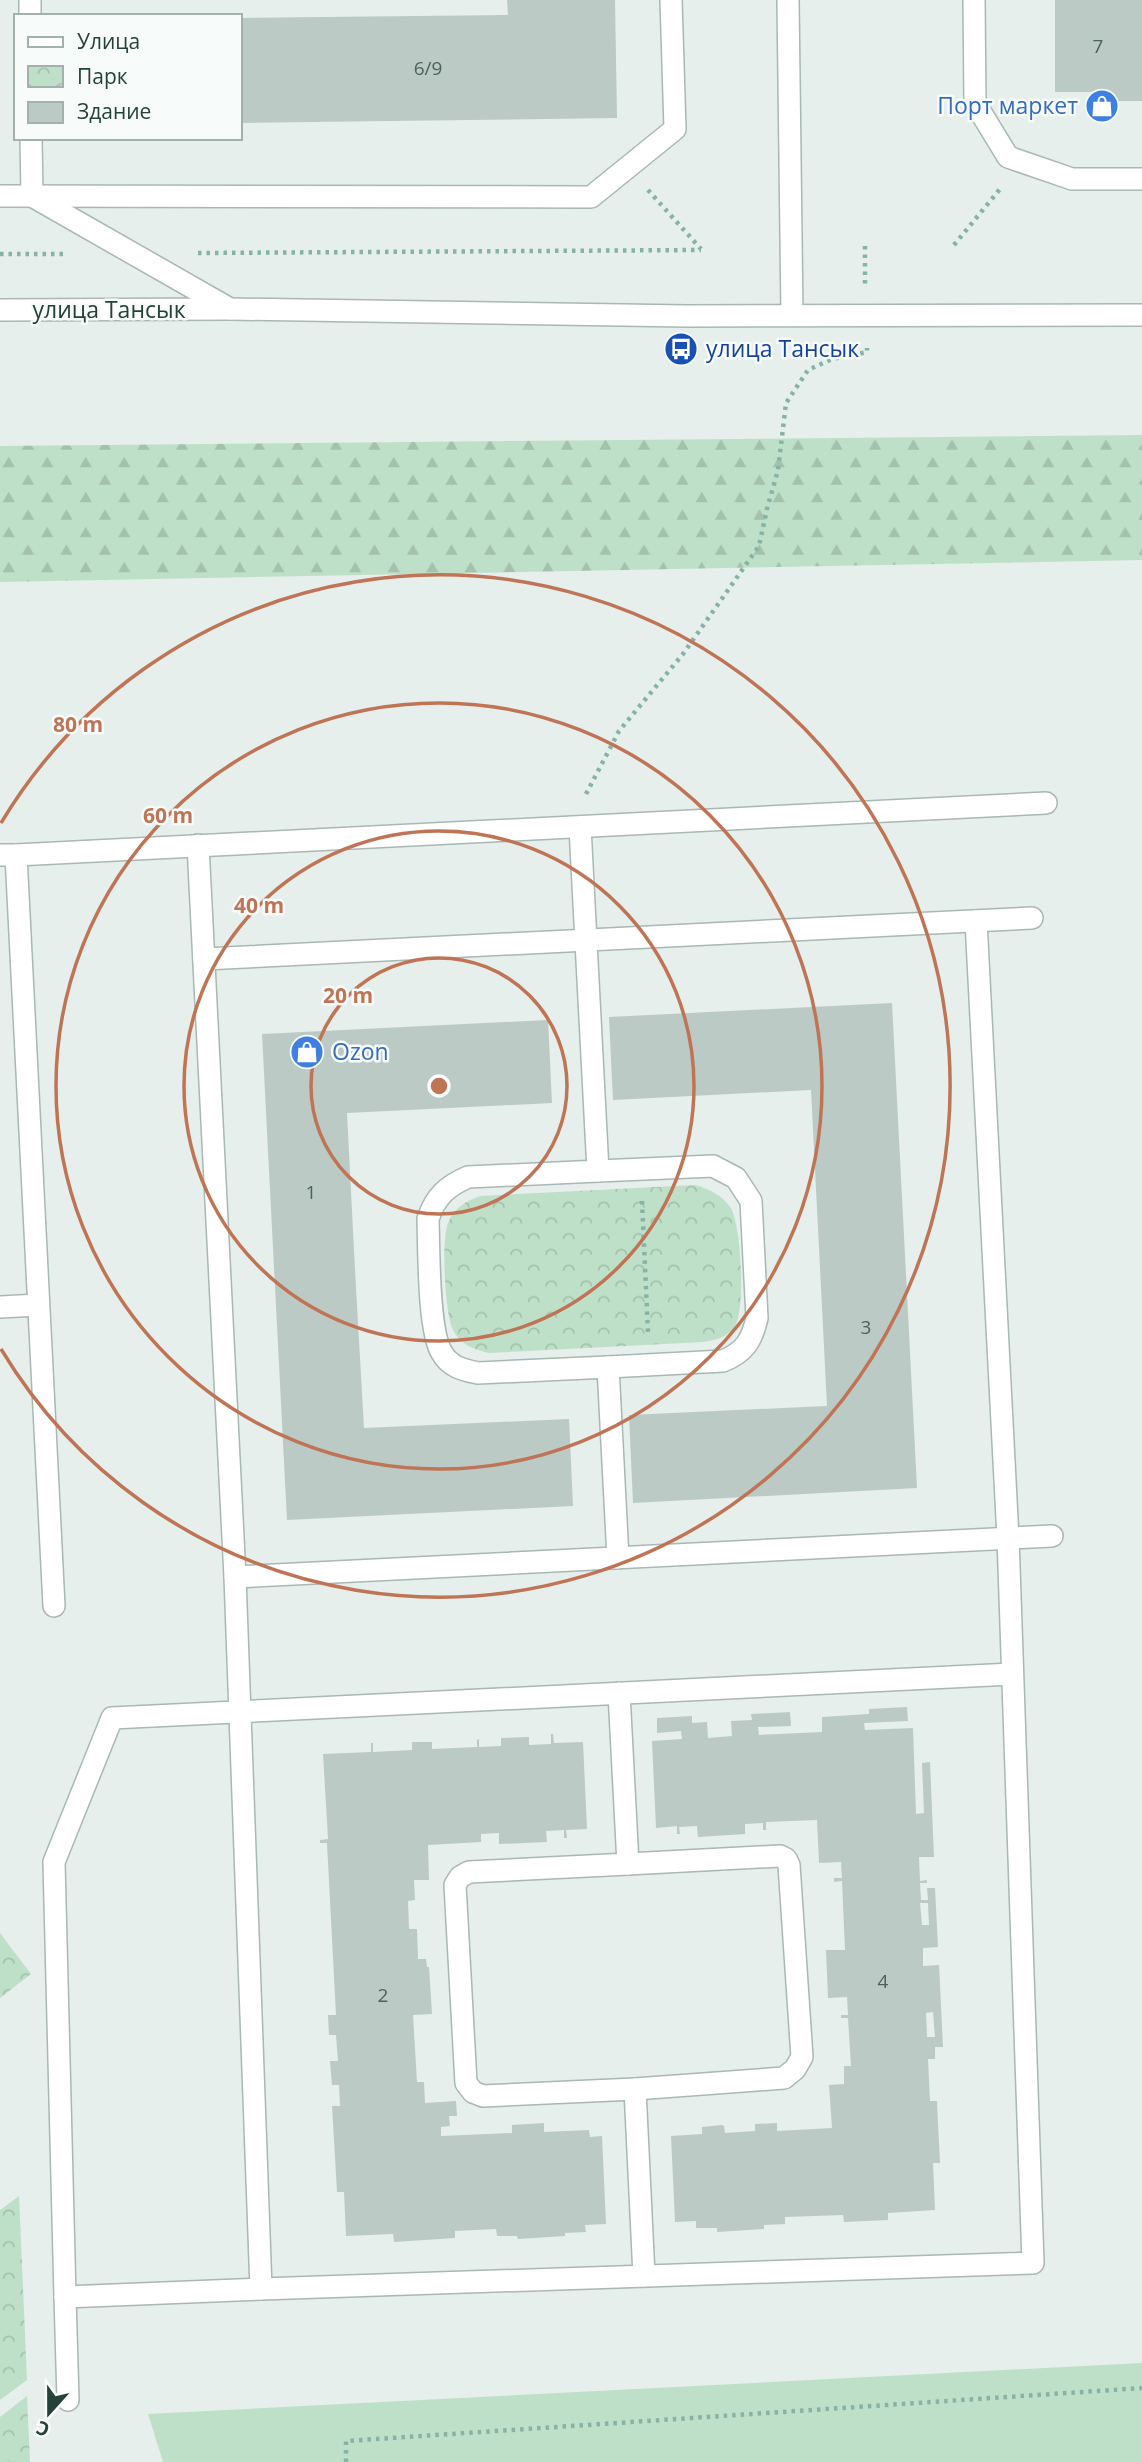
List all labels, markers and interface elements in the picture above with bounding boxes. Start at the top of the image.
legend [14,14,242,140]
text: Улица [77,27,140,55]
house number: 7 [1093,33,1103,59]
house number: 6/9 [414,55,442,81]
text: Парк [77,62,128,90]
shop icon: Порт маркет [1083,87,1121,125]
place label: Порт маркет [937,89,1078,121]
text: Здание [77,97,151,125]
street label: улица Тансык [32,293,186,325]
bus stop icon: улица Тансык [662,330,700,368]
place label: улица Тансык [706,332,859,364]
text: 80 m [53,710,103,738]
text: 60 m [143,801,193,829]
text: 40 m [234,891,284,919]
text: 20 m [323,981,373,1009]
shop icon: Ozon [288,1033,326,1071]
place label: Ozon [332,1035,389,1067]
centre of rings [427,1074,451,1098]
house number: 1 [306,1179,316,1205]
house number: 3 [861,1314,871,1340]
house number: 4 [878,1968,889,1994]
house number: 2 [378,1982,388,2008]
north arrow [14,2378,84,2448]
text: С [33,2415,53,2443]

